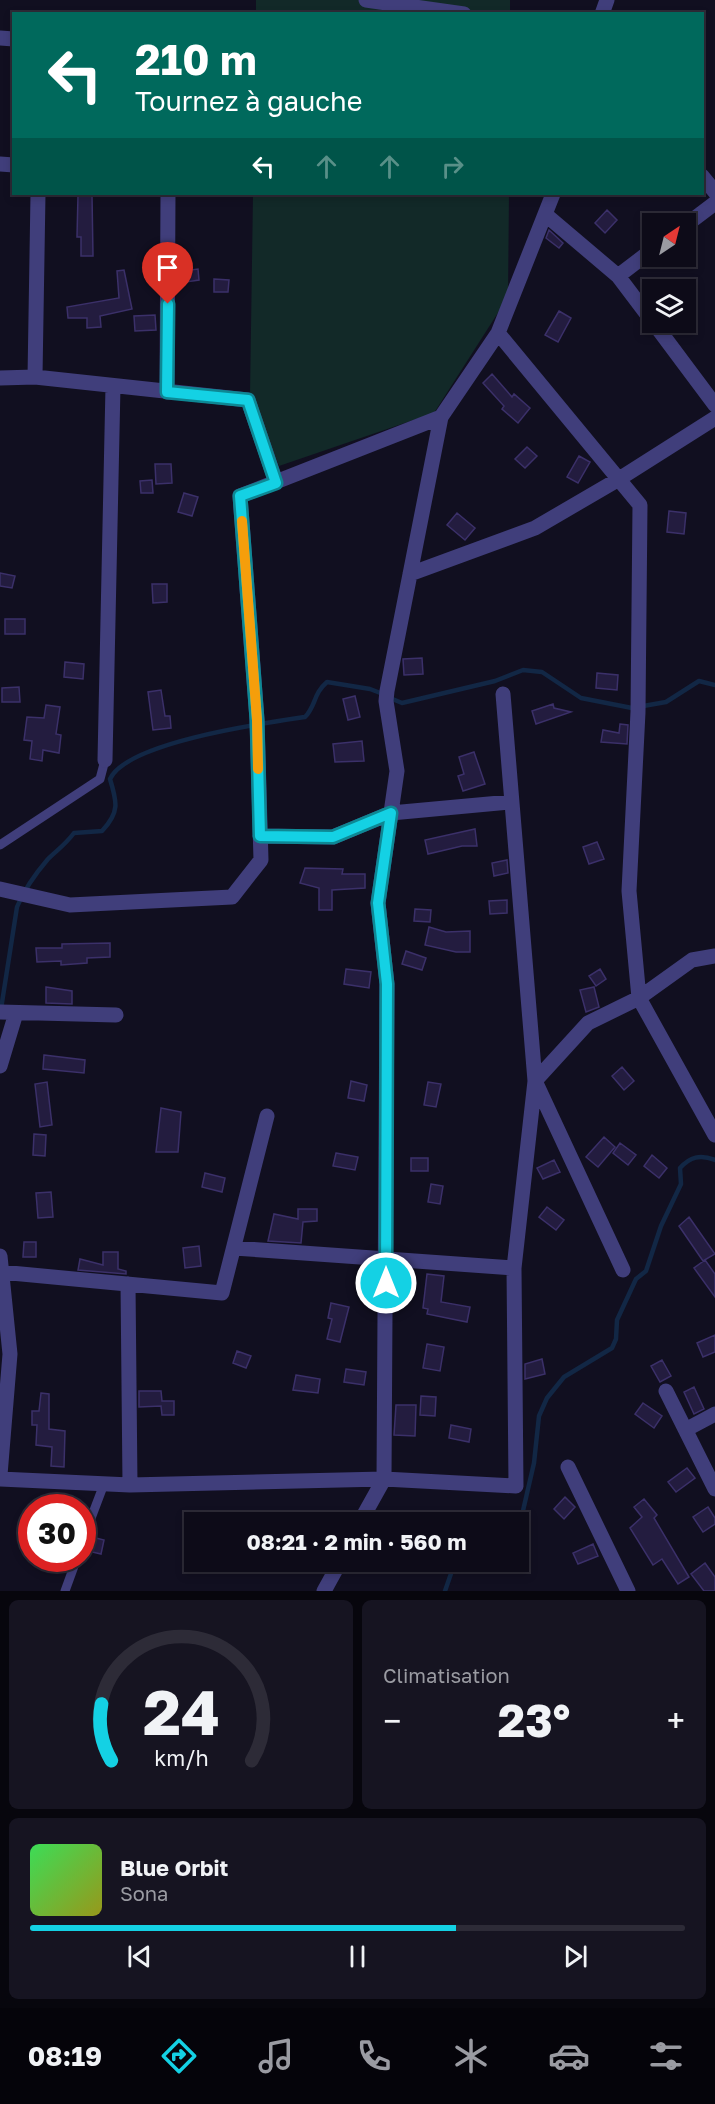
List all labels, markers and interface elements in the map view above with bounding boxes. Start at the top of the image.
text: 210 m [135,34,257,84]
icon: left [36,36,114,114]
text: Tournez à gauche [135,85,362,117]
icon: left [247,150,280,183]
icon: ahead [310,150,343,183]
icon: ahead [373,150,406,183]
icon: right [436,150,469,183]
north arrow [642,213,696,267]
map controls [642,213,696,333]
pin [142,242,193,304]
icon: arrive [151,251,184,284]
button: layers [642,279,696,333]
position arrow [354,1251,418,1315]
speed limit sign: 30 [18,1494,96,1572]
text: 08:21 · 2 min · 560 m [246,1528,467,1555]
text: Climatisation [383,1663,510,1687]
text: 24 [142,1674,220,1749]
text: 23° [498,1693,570,1747]
text: − [383,1701,401,1740]
text: + [667,1701,685,1740]
text: km/h [154,1746,208,1772]
text: Blue Orbit [120,1854,228,1881]
text: Sona [120,1881,168,1905]
icon: previous [123,1940,156,1973]
icon: pause [341,1940,374,1973]
icon: next [559,1940,592,1973]
icon: directions [158,2035,200,2077]
icon: music [255,2035,297,2077]
icon: phone [353,2035,395,2077]
icon: climate [450,2035,492,2077]
icon: car [548,2035,590,2077]
icon: filters [645,2035,687,2077]
text: 08:19 [28,2040,102,2072]

